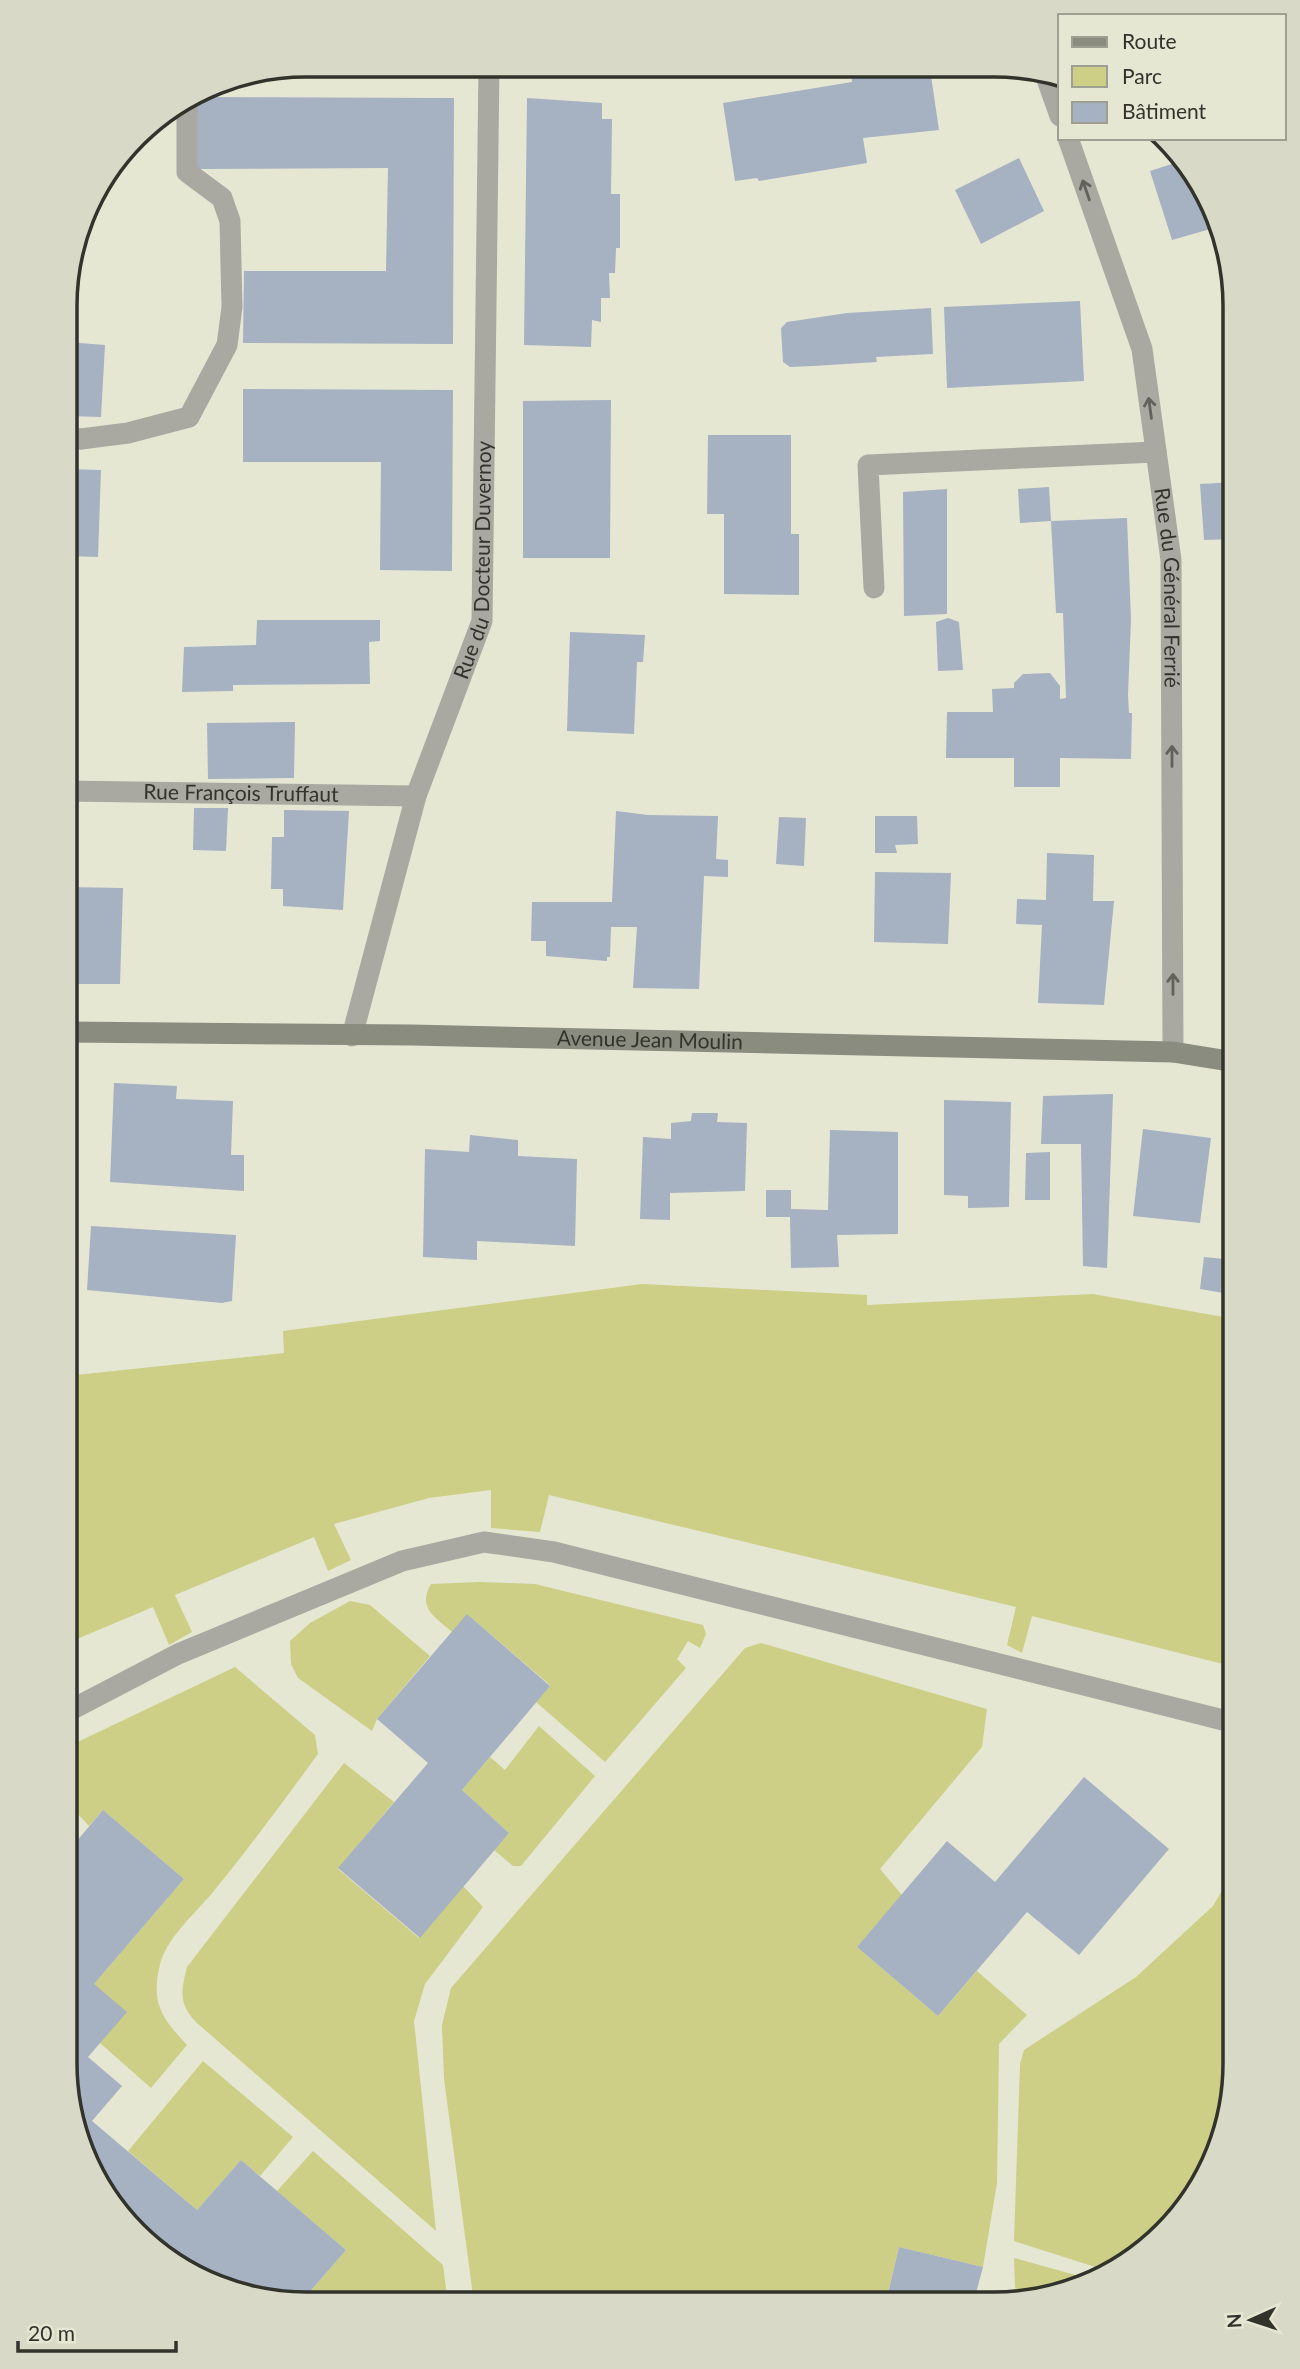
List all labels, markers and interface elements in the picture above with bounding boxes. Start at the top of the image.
legend [1058,14,1286,140]
text: Route [1122,28,1177,53]
text: Parc [1122,63,1162,88]
text: Bâtiment [1122,98,1207,123]
one-way arrow [1079,180,1092,202]
one-way arrow [1144,397,1157,420]
street label: Rue du Docteur Duvernoy [447,440,495,682]
street label: Rue du Général Ferrié [1150,486,1186,688]
one-way arrow [1165,745,1179,768]
street label: Rue François Truffaut [143,778,339,806]
one-way arrow [1166,973,1180,996]
street label: Avenue Jean Moulin [557,1024,743,1053]
north arrow [1216,2285,1286,2355]
scale bar [18,2310,175,2354]
text: N [1222,2313,1245,2329]
text: 20 m [28,2320,75,2345]

